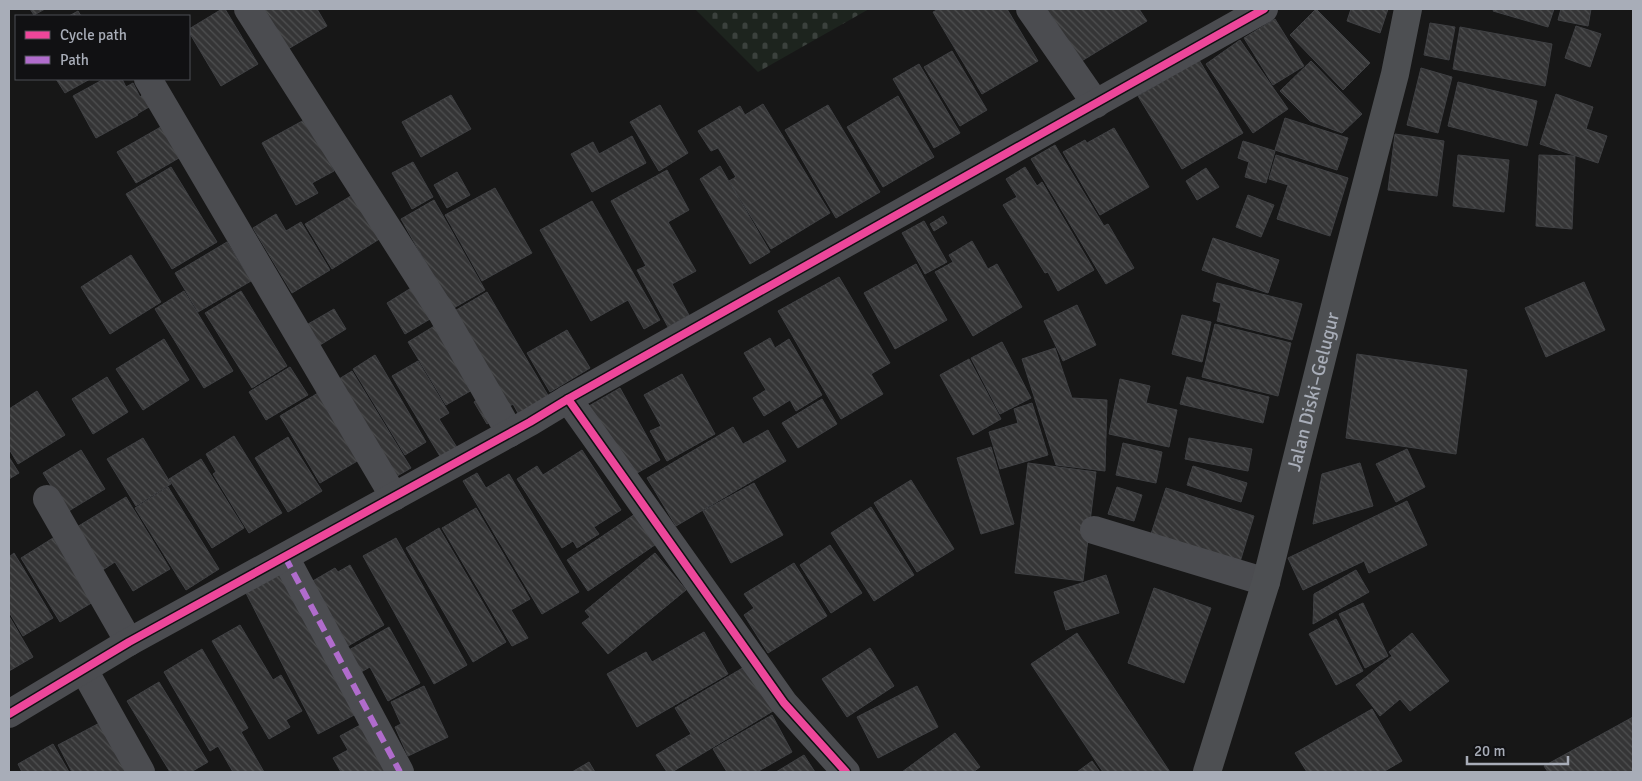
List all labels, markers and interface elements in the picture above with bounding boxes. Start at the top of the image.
legend [15,15,190,80]
text: Cycle path [60,26,127,44]
text: Path [60,51,89,69]
street label: Jalan Diski–Gelugur [1282,310,1345,474]
scale bar [1467,734,1568,766]
text: 20 m [1474,742,1505,760]

